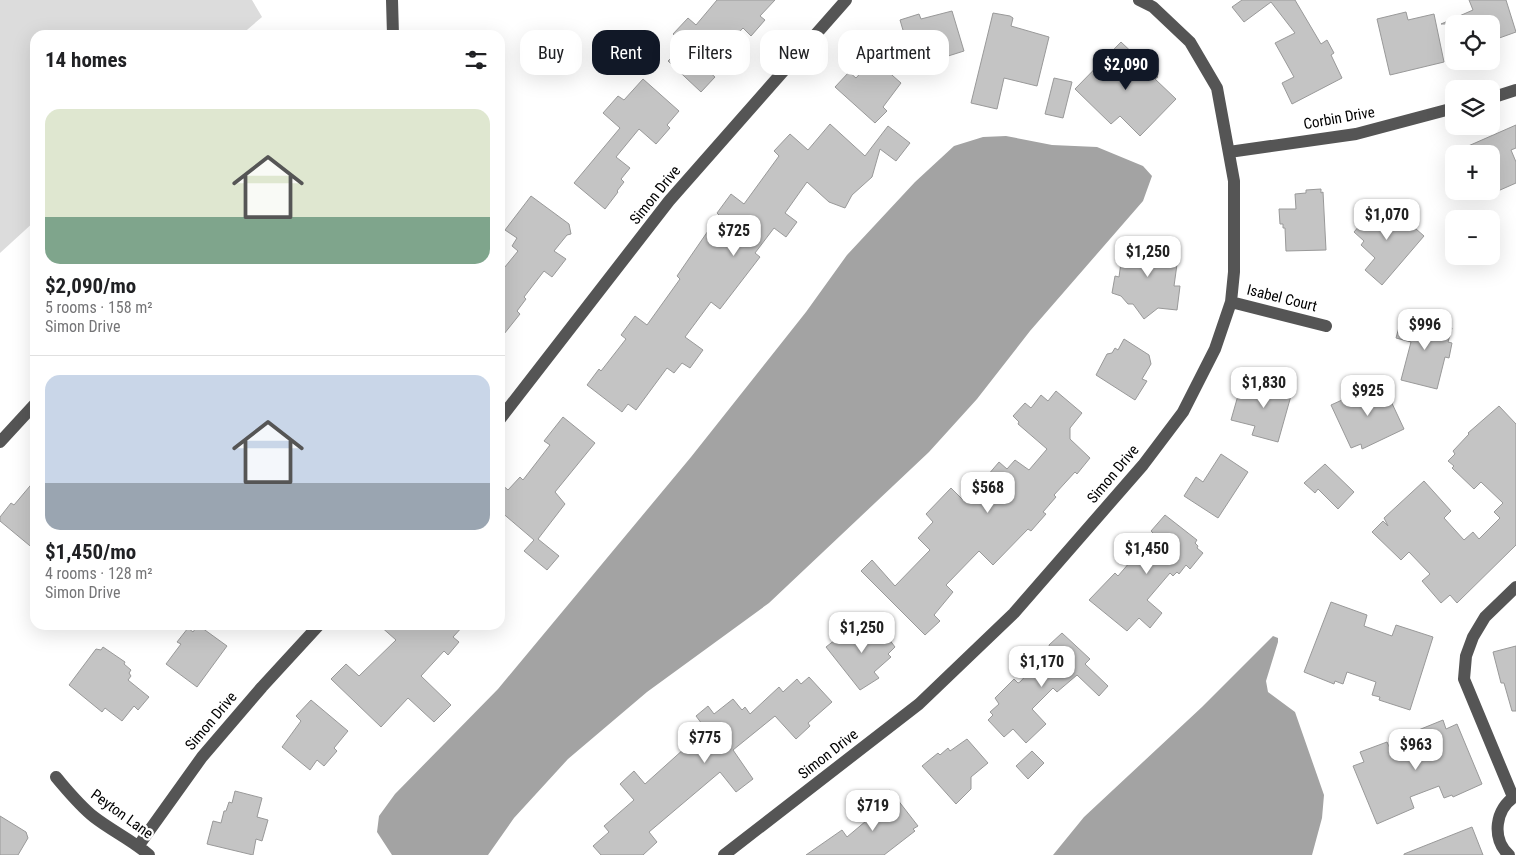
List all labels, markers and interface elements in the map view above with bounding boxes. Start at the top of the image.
map controls [1445,15,1500,265]
button: locate [1445,15,1500,70]
chip: Buy [520,30,582,75]
chip: Rent [592,30,660,75]
chip: Filters [670,30,750,75]
chip: New [760,30,828,75]
chip: Apartment [838,30,949,75]
icon: filters [462,46,490,74]
text: 14 homes [45,48,127,72]
pin: $2,090 [1085,48,1167,91]
text: $2,090 [1104,55,1148,74]
button: layers [1445,80,1500,135]
street label: Corbin Drive [1302,103,1376,133]
icon: home [223,142,313,232]
button: + [1445,145,1500,200]
street label: Simon Drive [626,162,684,228]
pin: $1,070 [1346,198,1428,241]
text: $1,070 [1365,205,1409,224]
button: − [1445,210,1500,265]
pin: $725 [704,214,764,257]
text: $725 [718,221,750,240]
pin: $1,250 [1107,236,1189,278]
text: $1,250 [1126,242,1170,261]
text: $2,090/mo [45,274,136,298]
street label: Isabel Court [1245,281,1319,315]
text: 5 rooms · 158 m² [45,298,153,317]
pin: $996 [1395,308,1455,351]
text: $996 [1409,315,1441,334]
text: Simon Drive [45,317,120,336]
pin: $1,830 [1223,366,1305,409]
text: $1,830 [1242,373,1286,392]
pin: $925 [1338,374,1398,417]
text: $925 [1352,381,1384,400]
icon: home [223,407,313,497]
street label: Simon Drive [1083,441,1143,507]
pin: $568 [958,472,1018,514]
text: $568 [972,478,1004,497]
pin: $1,450 [1106,532,1188,575]
text: $1,450 [1125,539,1169,558]
text: $1,450/mo [45,540,136,564]
text: 4 rooms · 128 m² [45,564,153,583]
text: Simon Drive [45,583,120,602]
pin: $1,250 [821,612,903,654]
text: $1,250 [840,618,884,637]
pin: $1,170 [1001,646,1083,688]
text: $1,170 [1020,652,1064,671]
street label: Simon Drive [181,688,241,754]
pin: $775 [675,722,735,764]
street label: Simon Drive [795,725,861,783]
text: $775 [689,728,721,747]
pin: $963 [1386,728,1446,771]
text: $963 [1400,735,1432,754]
street label: Peyton Lane [87,785,157,843]
pin: $719 [843,790,903,832]
text: $719 [857,796,889,815]

